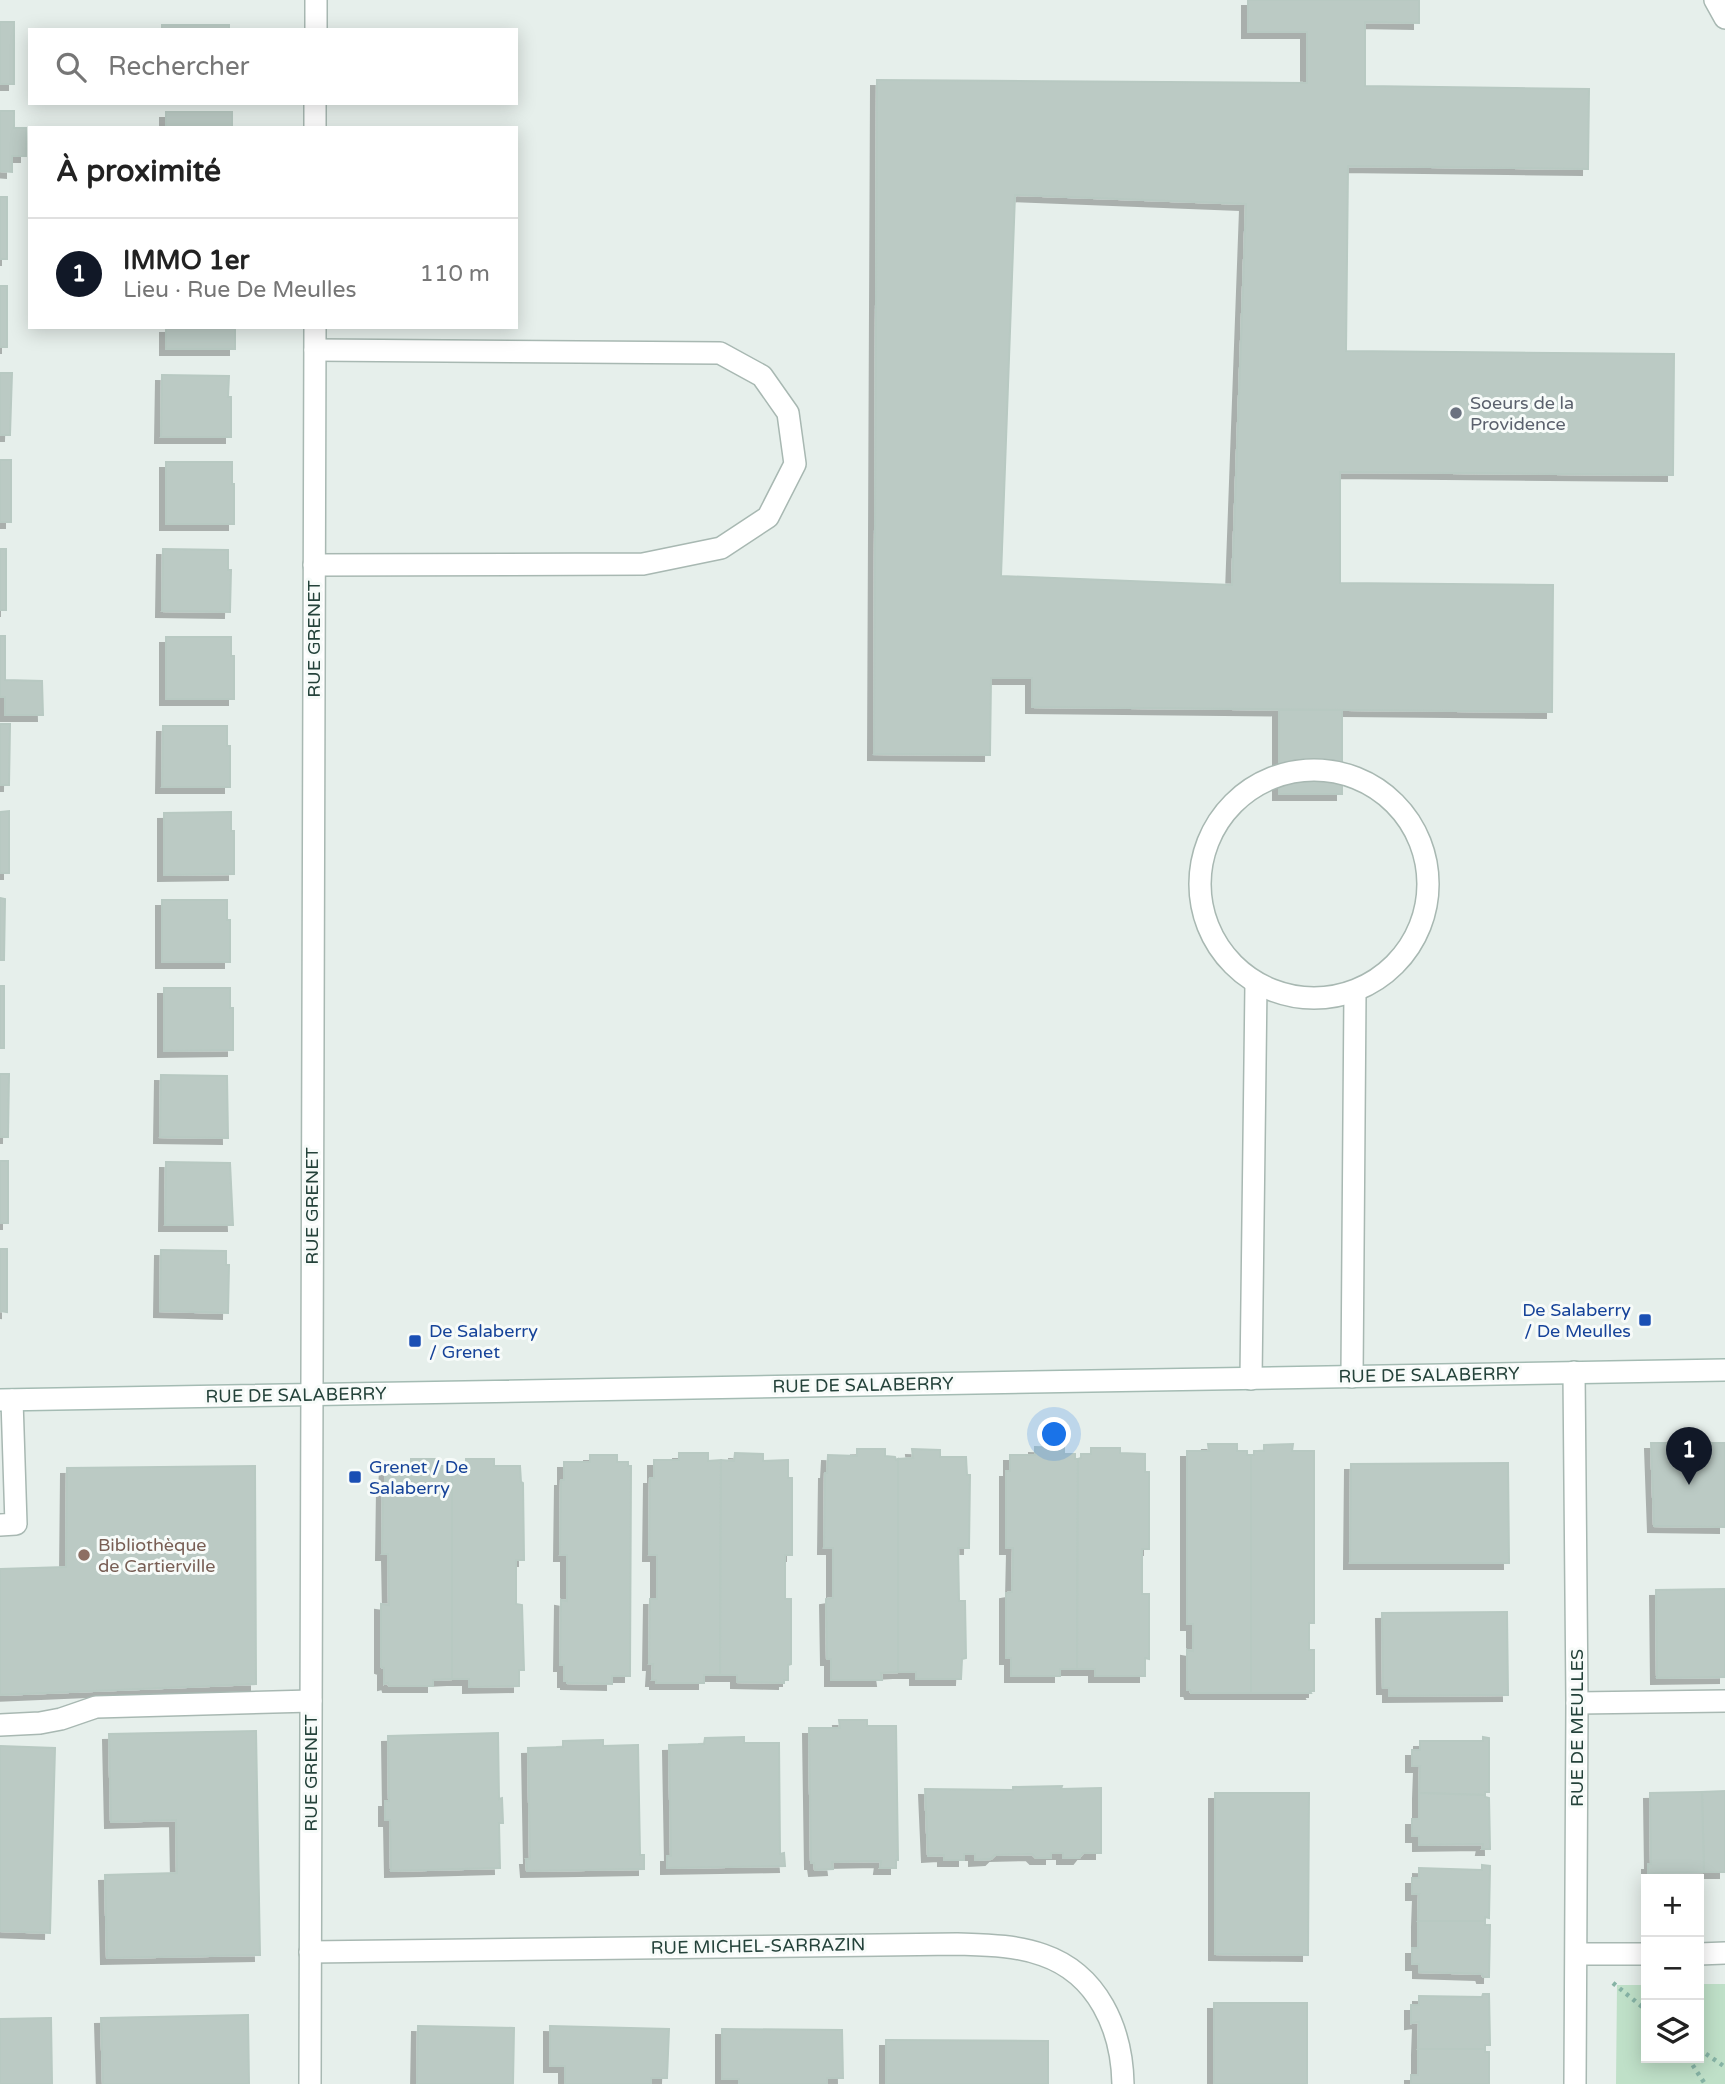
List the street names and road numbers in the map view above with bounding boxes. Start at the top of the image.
street label: RUE GRENET [303,580,325,698]
street label: RUE GRENET [301,1147,323,1265]
street label: RUE DE SALABERRY [1338,1362,1520,1388]
street label: RUE DE SALABERRY [772,1372,954,1398]
street label: RUE DE SALABERRY [205,1382,387,1408]
street label: RUE DE MEULLES [1566,1649,1588,1807]
street label: RUE GRENET [300,1714,322,1832]
street label: RUE MICHEL-SARRAZIN [650,1933,866,1959]

